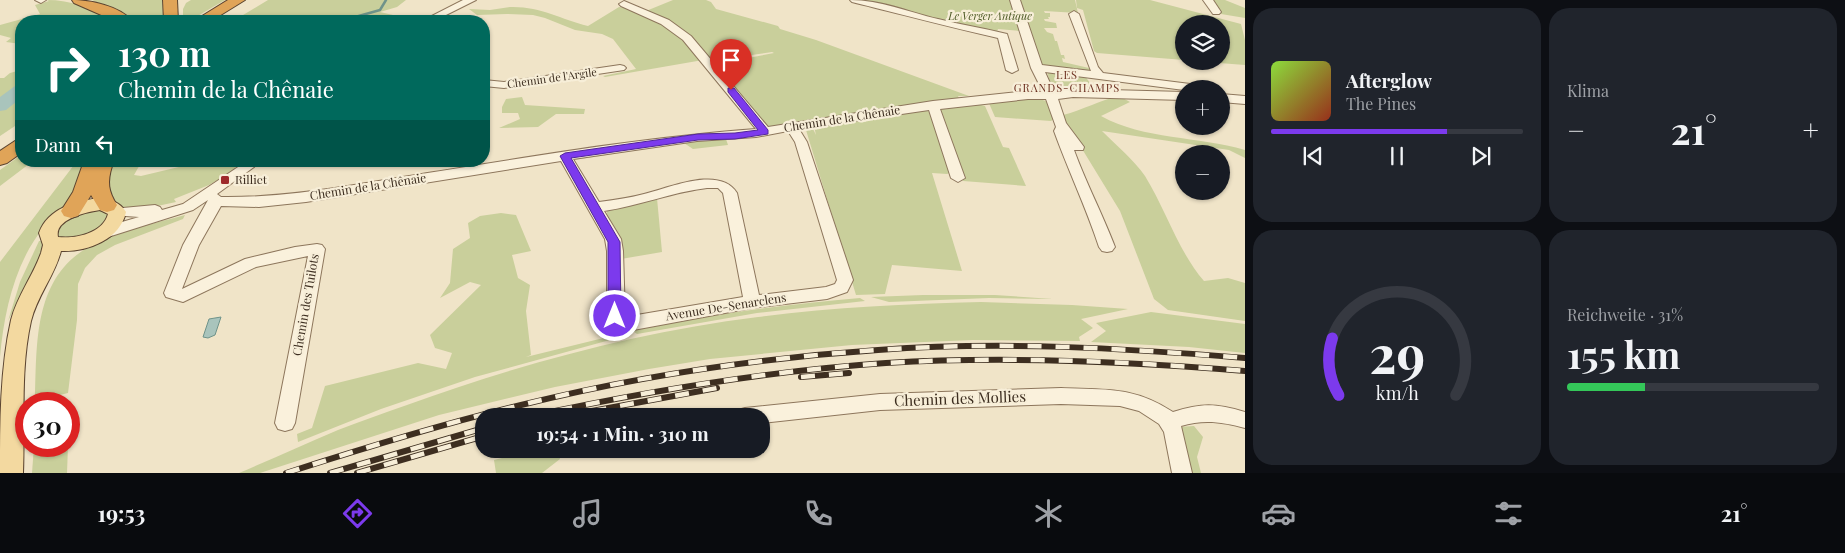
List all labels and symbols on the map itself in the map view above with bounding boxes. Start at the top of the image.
park label: Le Verger Antique [947,8,1032,23]
pin [710,39,752,90]
street label: Chemin de l'Argile [506,64,598,91]
district label: LES GRANDS-CHAMPS [1014,67,1120,95]
street label: Chemin de la Chênaie [782,101,901,135]
street label: Chemin de la Chênaie [308,169,427,203]
place label: Rilliet [235,171,268,187]
marker: Rilliet [219,174,231,186]
street label: Chemin des Tuilots [288,253,322,357]
position arrow [588,289,640,341]
street label: Avenue De-Senarclens [663,289,787,324]
street label: Chemin des Mollies [894,386,1026,410]
speed limit sign: 30 [15,392,80,457]

